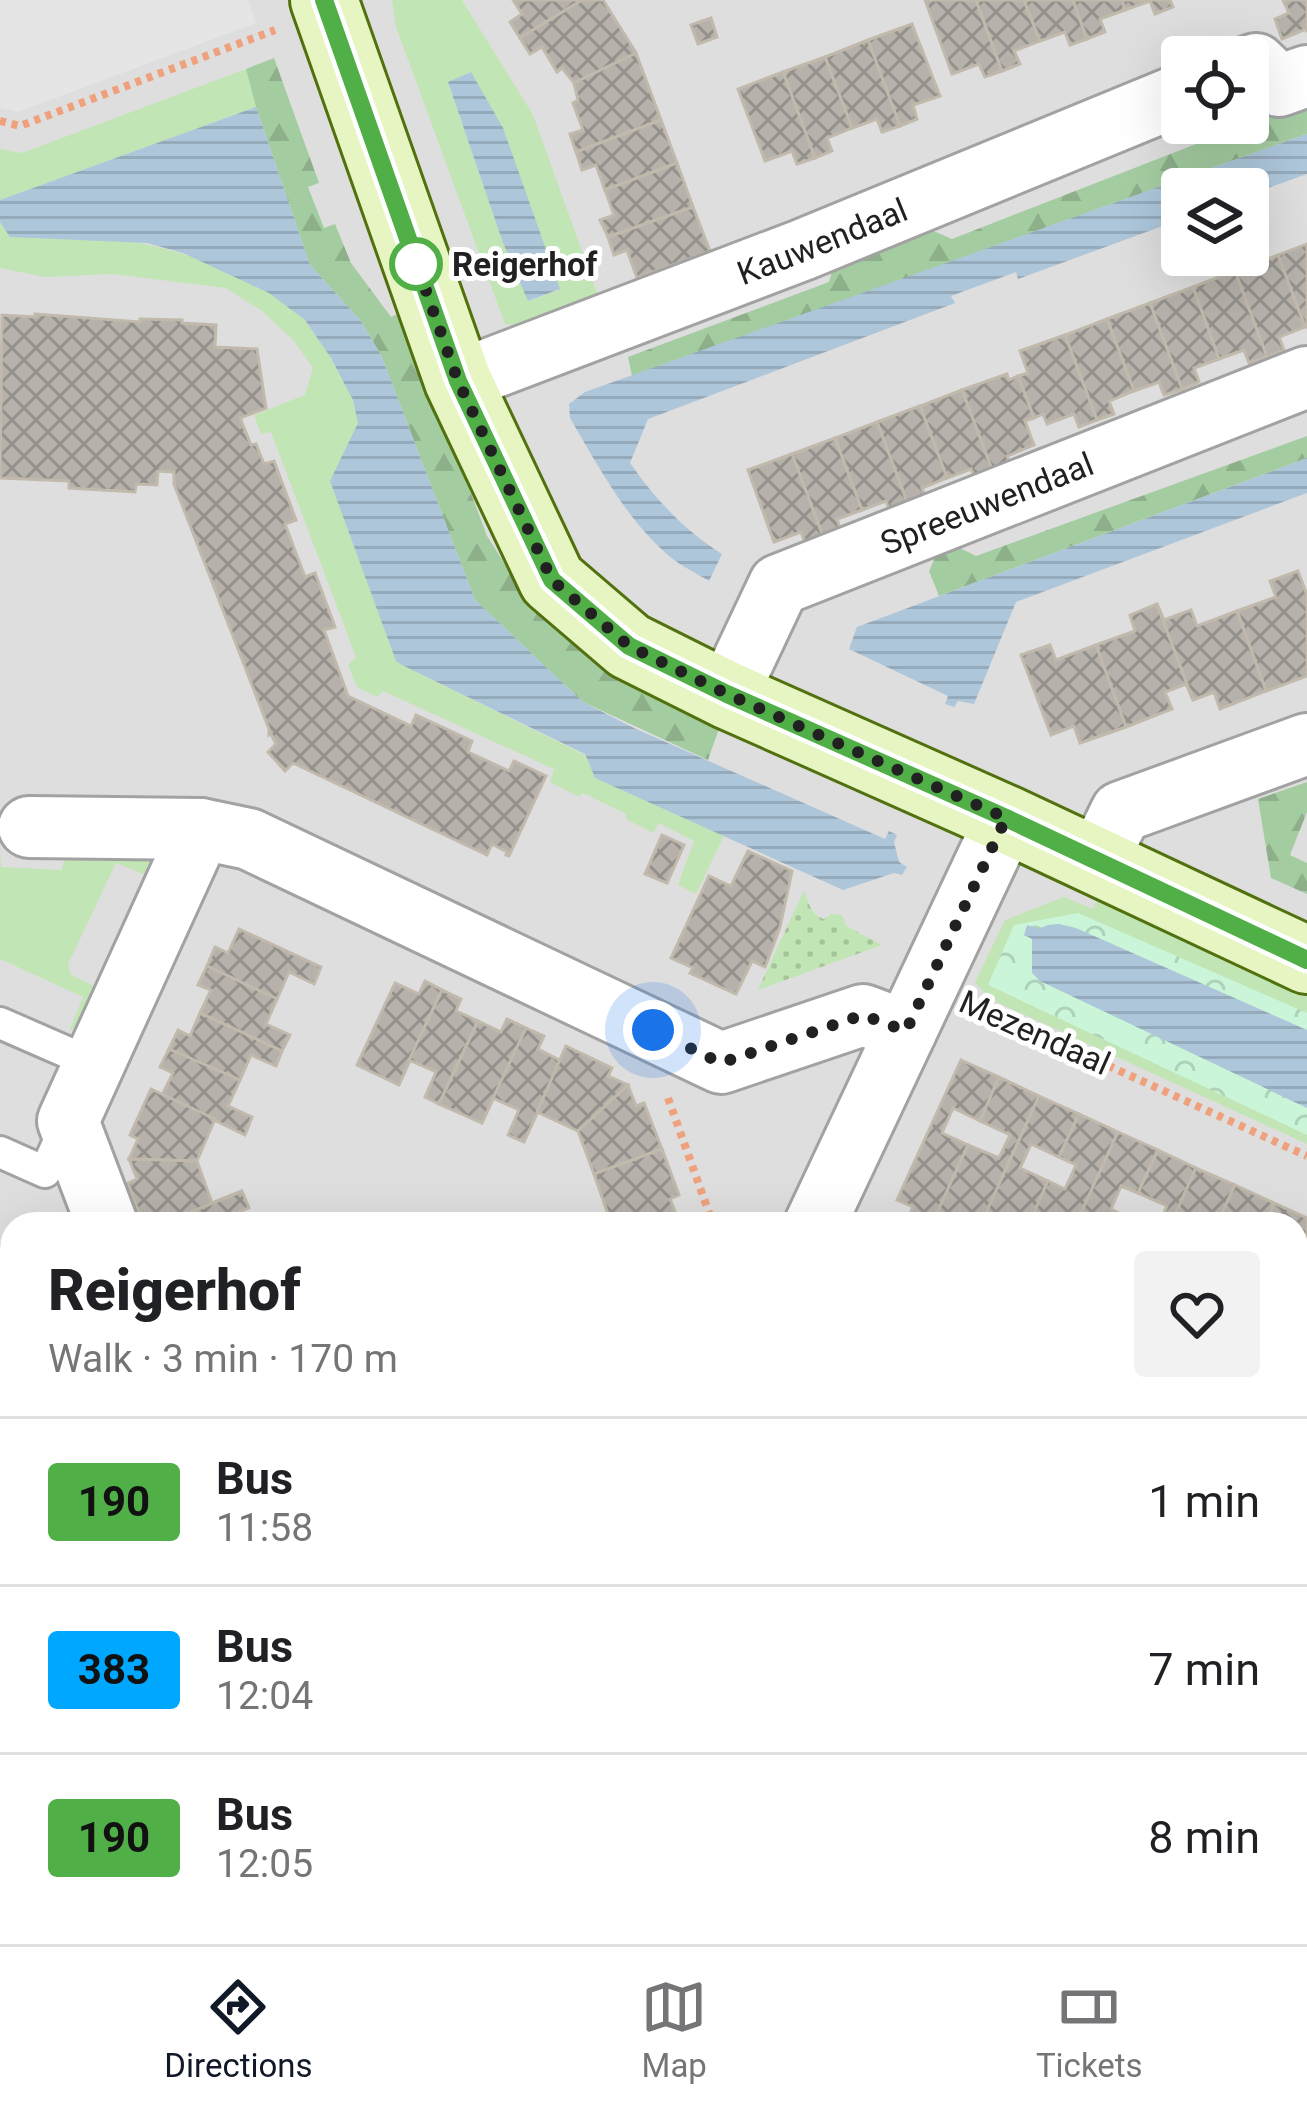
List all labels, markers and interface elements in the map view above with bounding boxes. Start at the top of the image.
map controls [1161,36,1269,276]
button: locate [1161,36,1269,144]
button: layers [1161,168,1269,276]
street label: Kauwendaal [732,190,913,293]
marker: Reigerhof [391,239,441,289]
place label: Reigerhof [452,245,598,284]
street label: Spreeuwendaal [875,444,1099,563]
street label: Mezendaal [953,982,1116,1083]
your location [623,1000,683,1060]
button: heart [1134,1251,1260,1377]
text: Reigerhof [48,1257,301,1324]
text: Walk · 3 min · 170 m [48,1336,398,1382]
text: Bus [216,1452,293,1505]
text: 1 min [1148,1475,1260,1528]
text: 190 [78,1477,150,1526]
text: 11:58 [216,1505,313,1551]
text: Bus [216,1620,293,1673]
text: 7 min [1148,1643,1260,1696]
text: 383 [78,1645,150,1694]
text: 12:04 [216,1673,313,1719]
text: Bus [216,1788,293,1841]
text: 8 min [1148,1811,1260,1864]
text: 190 [78,1813,150,1862]
text: 12:05 [216,1841,313,1887]
tab: Directions [164,1974,313,2085]
tab: Map [641,1974,707,2085]
tab: Tickets [1036,1974,1143,2085]

